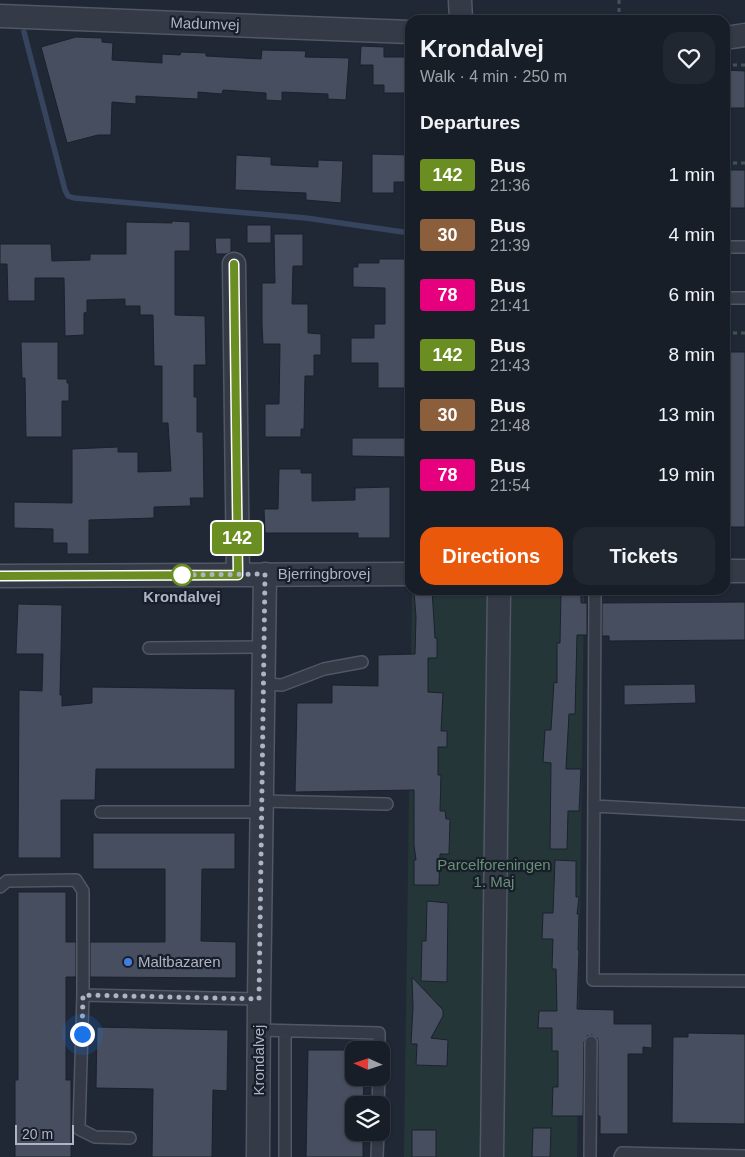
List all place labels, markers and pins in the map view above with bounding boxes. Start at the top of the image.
marker: Krondalvej [171,564,193,586]
place label: Krondalvej [143,588,221,605]
place label: Maltbazaren [138,953,221,970]
marker: Maltbazaren [122,956,134,968]

